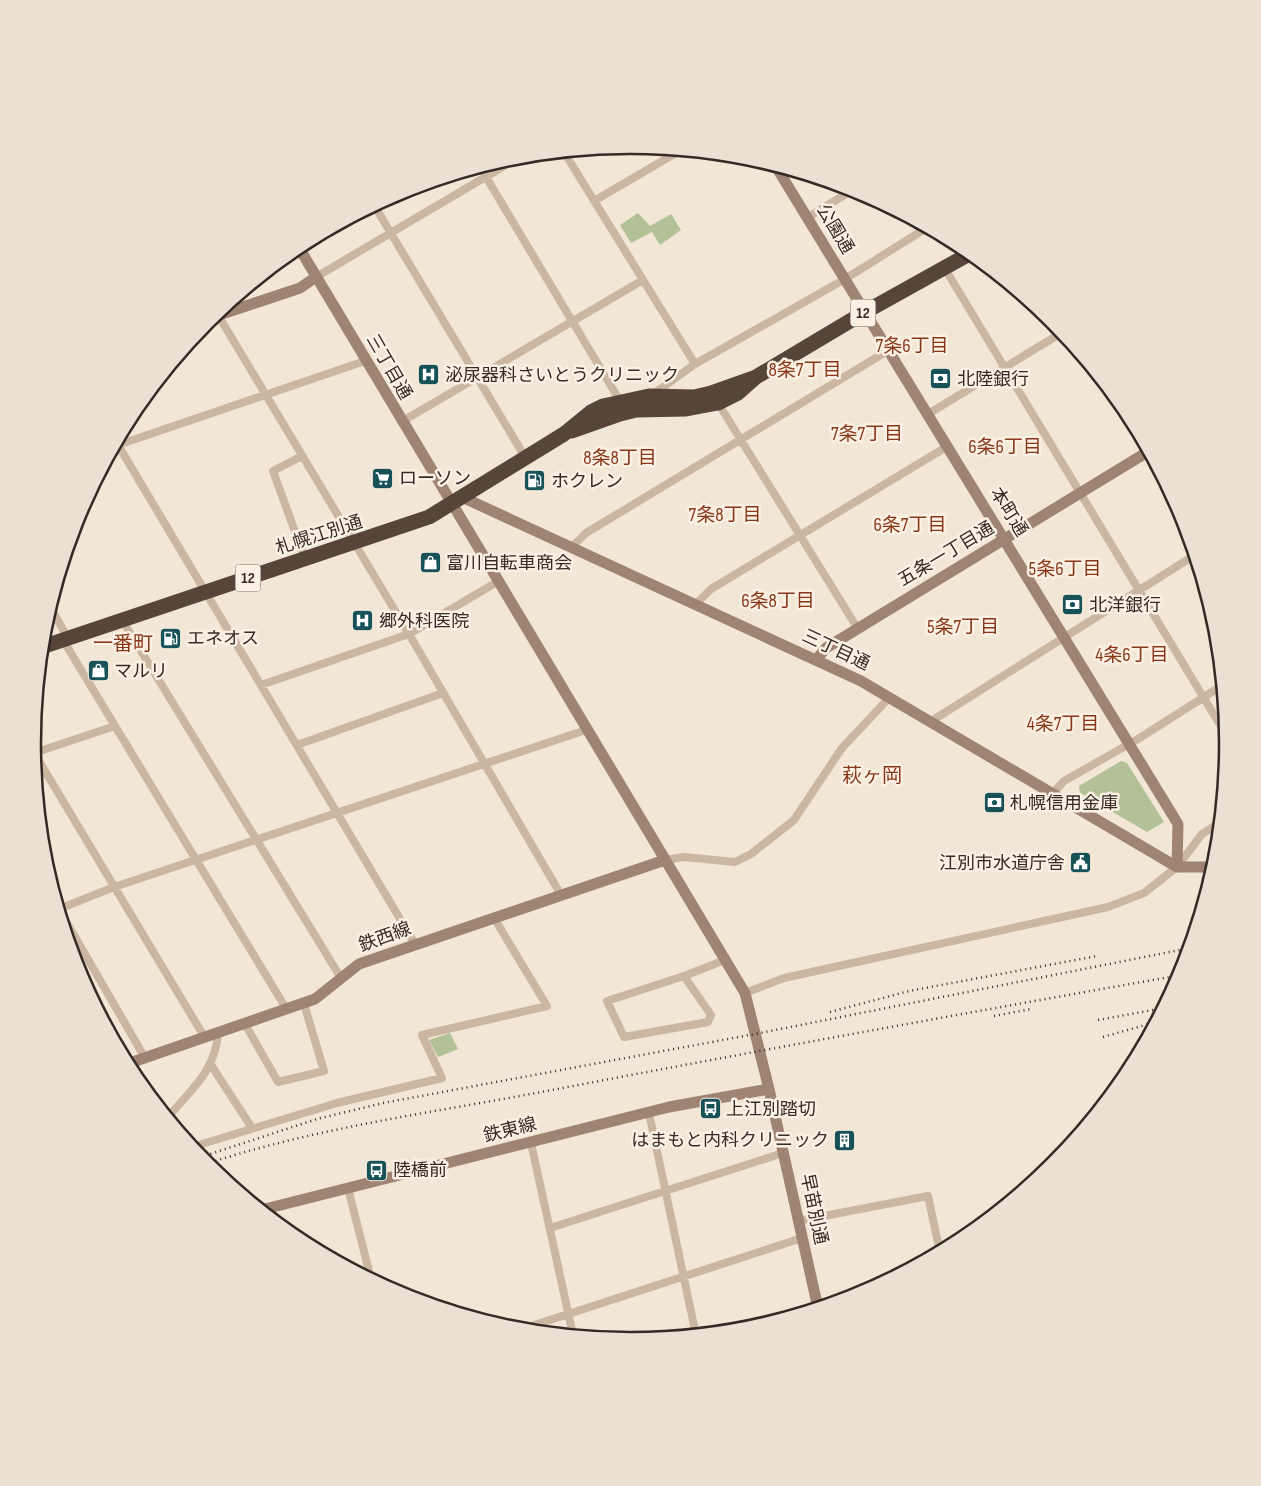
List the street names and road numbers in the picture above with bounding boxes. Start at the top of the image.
street label: 公園通 [812,200,858,258]
road number: 12 [850,300,876,326]
street label: 三丁目通 [362,331,416,403]
street label: 本町通 [986,484,1032,540]
street label: 札幌江別通 [273,511,365,559]
street label: 五条一丁目通 [894,517,998,591]
road number: 12 [236,564,260,592]
street label: 三丁目通 [799,625,873,675]
street label: 鉄西線 [356,918,414,956]
street label: 鉄東線 [481,1113,539,1147]
street label: 早苗別通 [796,1172,832,1246]

